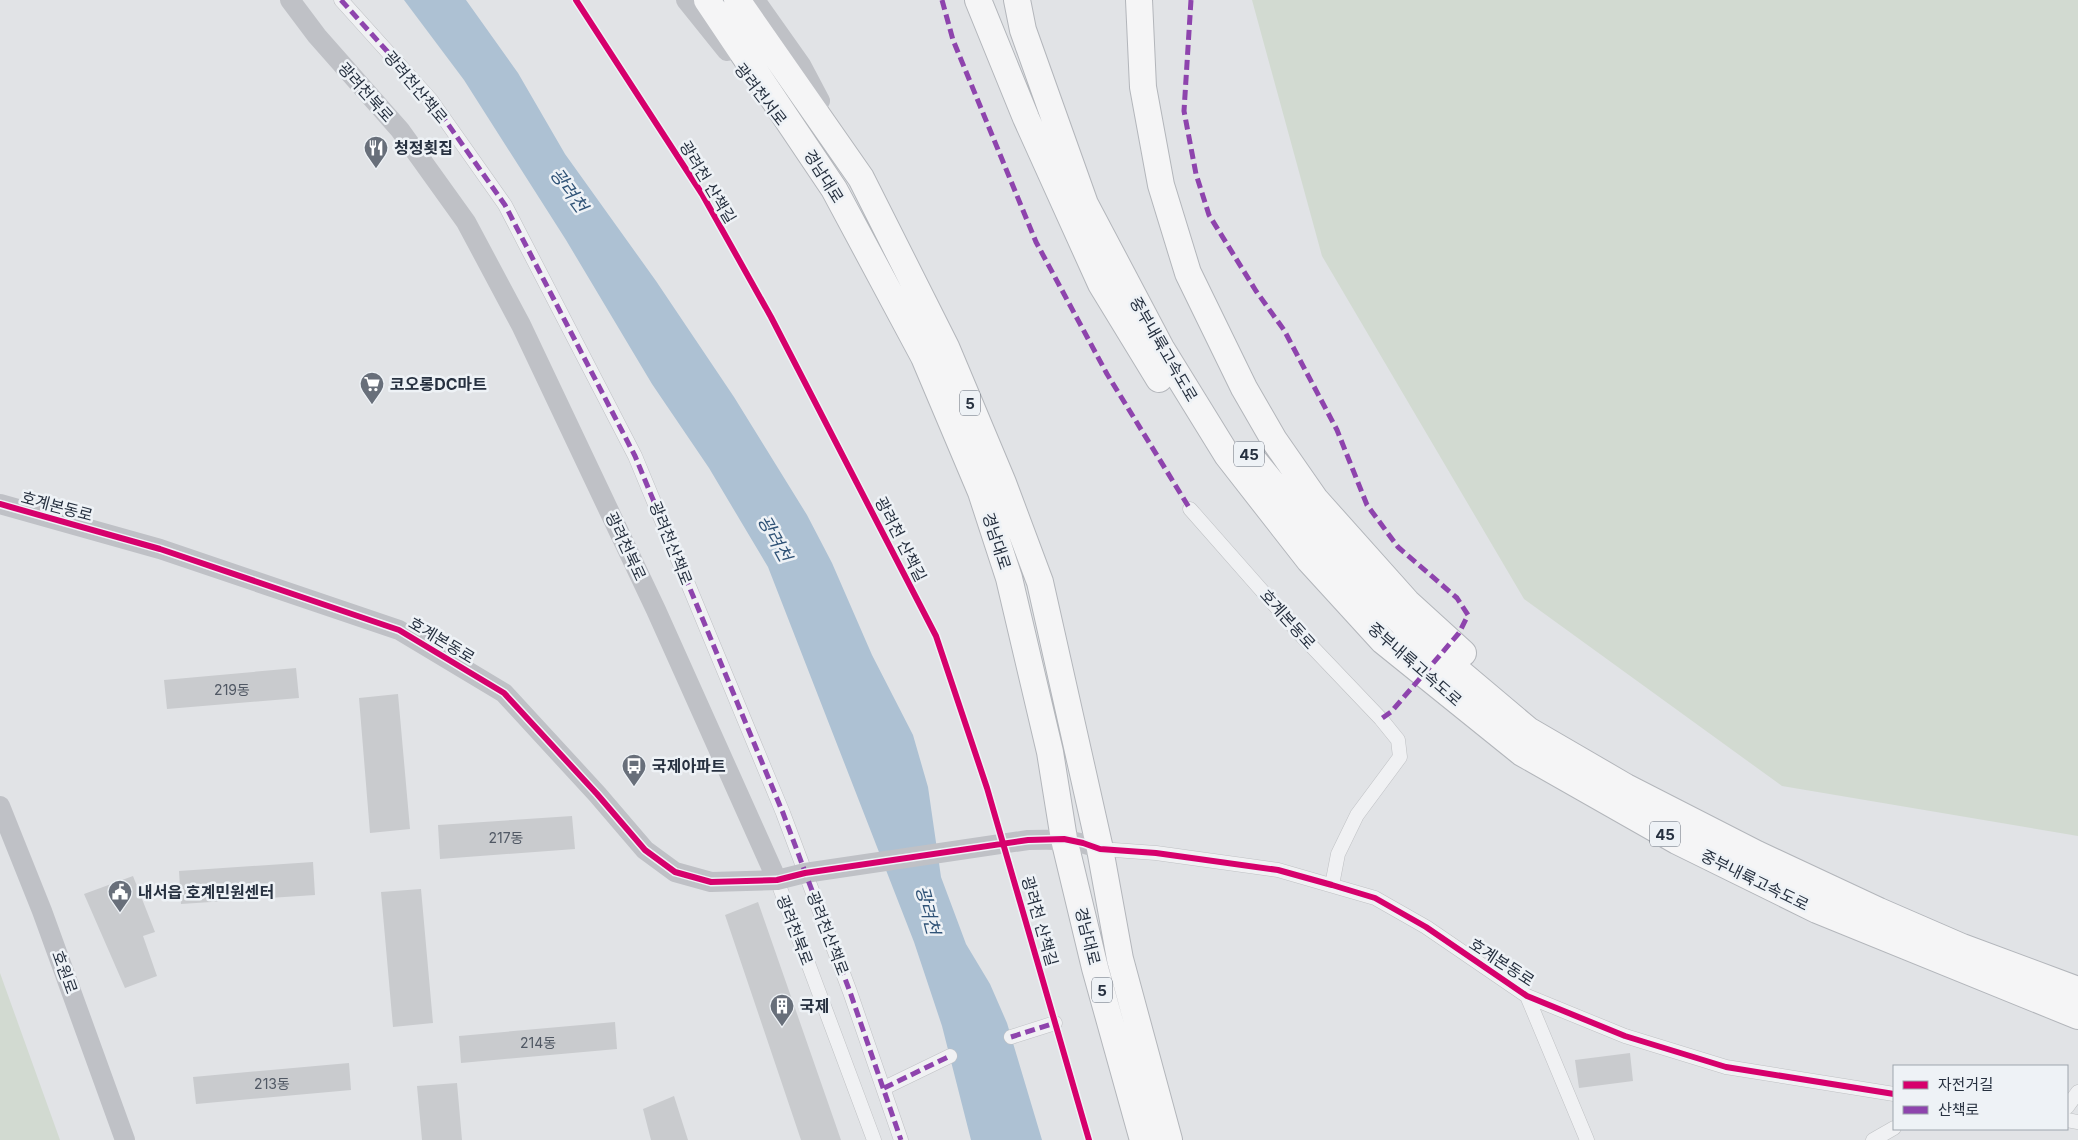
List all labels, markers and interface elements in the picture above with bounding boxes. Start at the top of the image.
street label: 광려천산책로 [380,47,452,127]
street label: 광려천북로 [334,58,398,126]
street label: 광려천서로 [730,59,792,129]
restaurant icon: 청정횟집 [363,135,389,169]
street label: 광려천 산책길 [676,137,740,227]
place label: 청정횟집 [394,138,453,158]
street label: 경남대로 [800,146,848,206]
water label: 광려천 [546,164,594,218]
street label: 중부내륙고속도로 [1126,293,1202,405]
supermarket icon: 코오롱DC마트 [359,371,385,405]
place label: 코오롱DC마트 [390,374,487,394]
road number: 5 [960,390,980,416]
road number: 45 [1234,442,1264,466]
street label: 호계본동로 [19,487,95,525]
street label: 광려천 산책길 [871,493,931,585]
street label: 광려천산책로 [645,498,697,588]
street label: 광려천북로 [601,508,651,584]
street label: 경남대로 [978,510,1016,572]
water label: 광려천 [754,511,797,567]
street label: 호계본동로 [1256,585,1320,653]
street label: 호계본동로 [405,612,479,668]
street label: 중부내륙고속도로 [1364,618,1466,710]
house number: 219동 [214,681,250,698]
bus stop icon: 국제아파트 [621,753,647,787]
place label: 국제아파트 [652,756,726,776]
road number: 45 [1650,822,1680,846]
house number: 217동 [488,829,524,846]
street label: 중부내륙고속도로 [1698,845,1813,915]
street label: 광려천 산책길 [1018,874,1062,968]
public building icon: 내서읍 호계민원센터 [107,879,133,913]
place label: 내서읍 호계민원센터 [138,882,274,902]
water label: 광려천 [912,883,945,939]
street label: 광려천산책로 [803,888,853,978]
street label: 광려천북로 [772,892,818,968]
street label: 경남대로 [1071,905,1105,967]
street label: 호계본동로 [1466,934,1539,991]
street label: 호원로 [48,948,82,996]
road number: 5 [1092,978,1112,1002]
building icon: 국제 [769,993,795,1027]
place label: 국제 [800,996,829,1016]
house number: 214동 [520,1034,556,1051]
legend [1893,1065,2068,1130]
house number: 213동 [254,1075,290,1092]
text: 자전거길 [1938,1075,1993,1094]
text: 산책로 [1938,1100,1979,1119]

